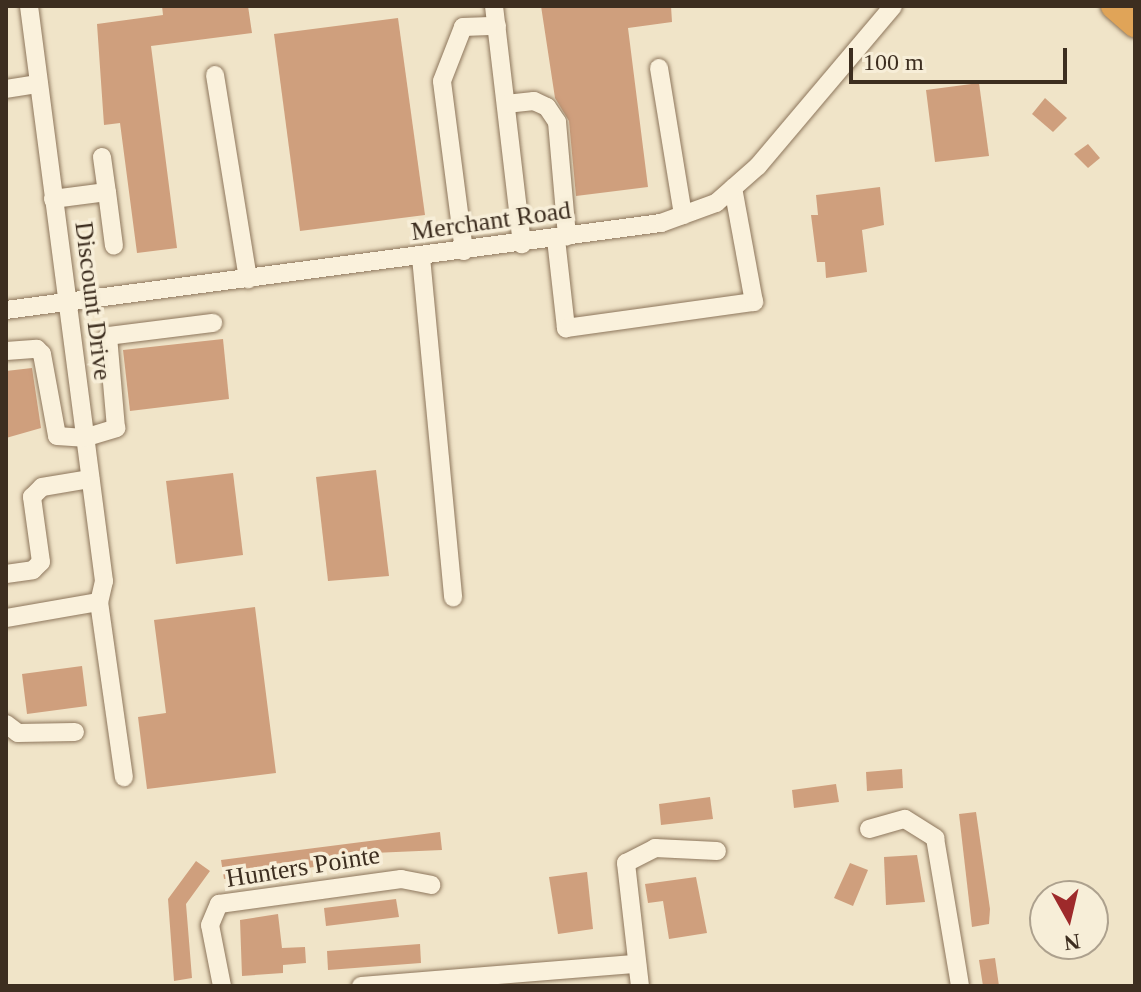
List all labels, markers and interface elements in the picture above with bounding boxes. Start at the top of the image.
scale bar [853,32,1071,82]
text: 100 m [863,49,924,75]
street label: Merchant Road [409,194,573,248]
street label: Discount Drive [68,220,118,382]
street label: Hunters Pointe [224,839,382,895]
north arrow [1029,880,1109,960]
text: N [1063,929,1082,956]

